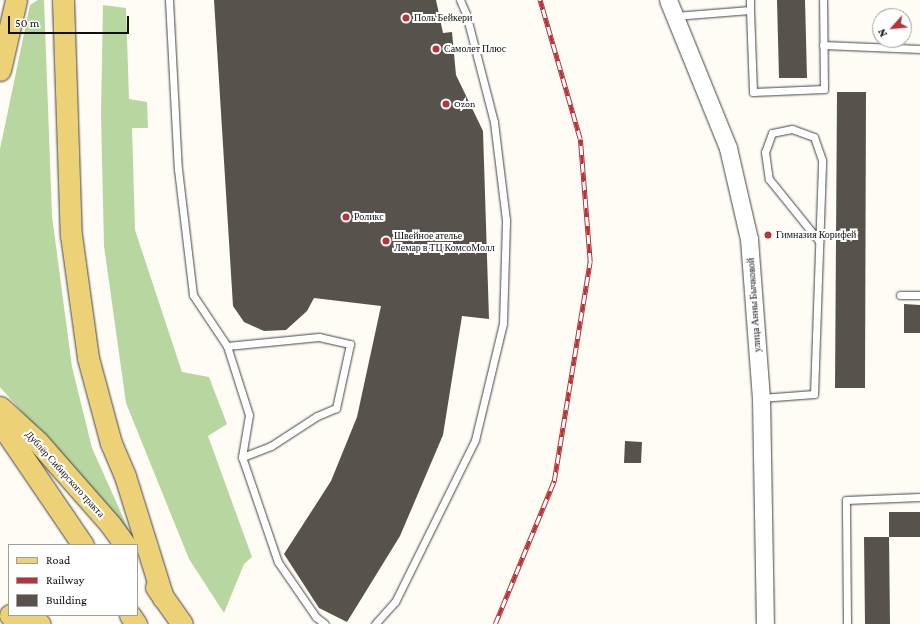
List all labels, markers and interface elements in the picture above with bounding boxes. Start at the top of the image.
scale bar [10,8,131,34]
north arrow [872,8,912,48]
place label: Поль Бейкери [414,12,472,24]
marker: Поль Бейкери [401,13,411,23]
text: 50 m [15,16,39,30]
text: N [875,27,889,39]
place label: Самолет Плюс [444,43,506,55]
marker: Самолет Плюс [431,44,441,54]
place label: Ozon [454,98,475,110]
marker: Ozon [441,99,451,109]
place label: Роликс [354,211,384,223]
marker: Роликс [341,212,351,222]
place label: Швейное ателье Лемар в ТЦ КомсоМолл [394,229,495,252]
place label: Гимназия Корифей [776,229,856,241]
marker: Гимназия Корифей [763,230,773,240]
marker: Швейное ателье Лемар в ТЦ КомсоМолл [381,236,391,246]
street label: улица Анны Бычковой [745,257,763,353]
street label: Дублёр Сибирского тракта [23,428,107,520]
legend [8,544,138,616]
text: Road [46,553,70,567]
text: Railway [46,573,84,587]
text: Building [46,593,87,607]

